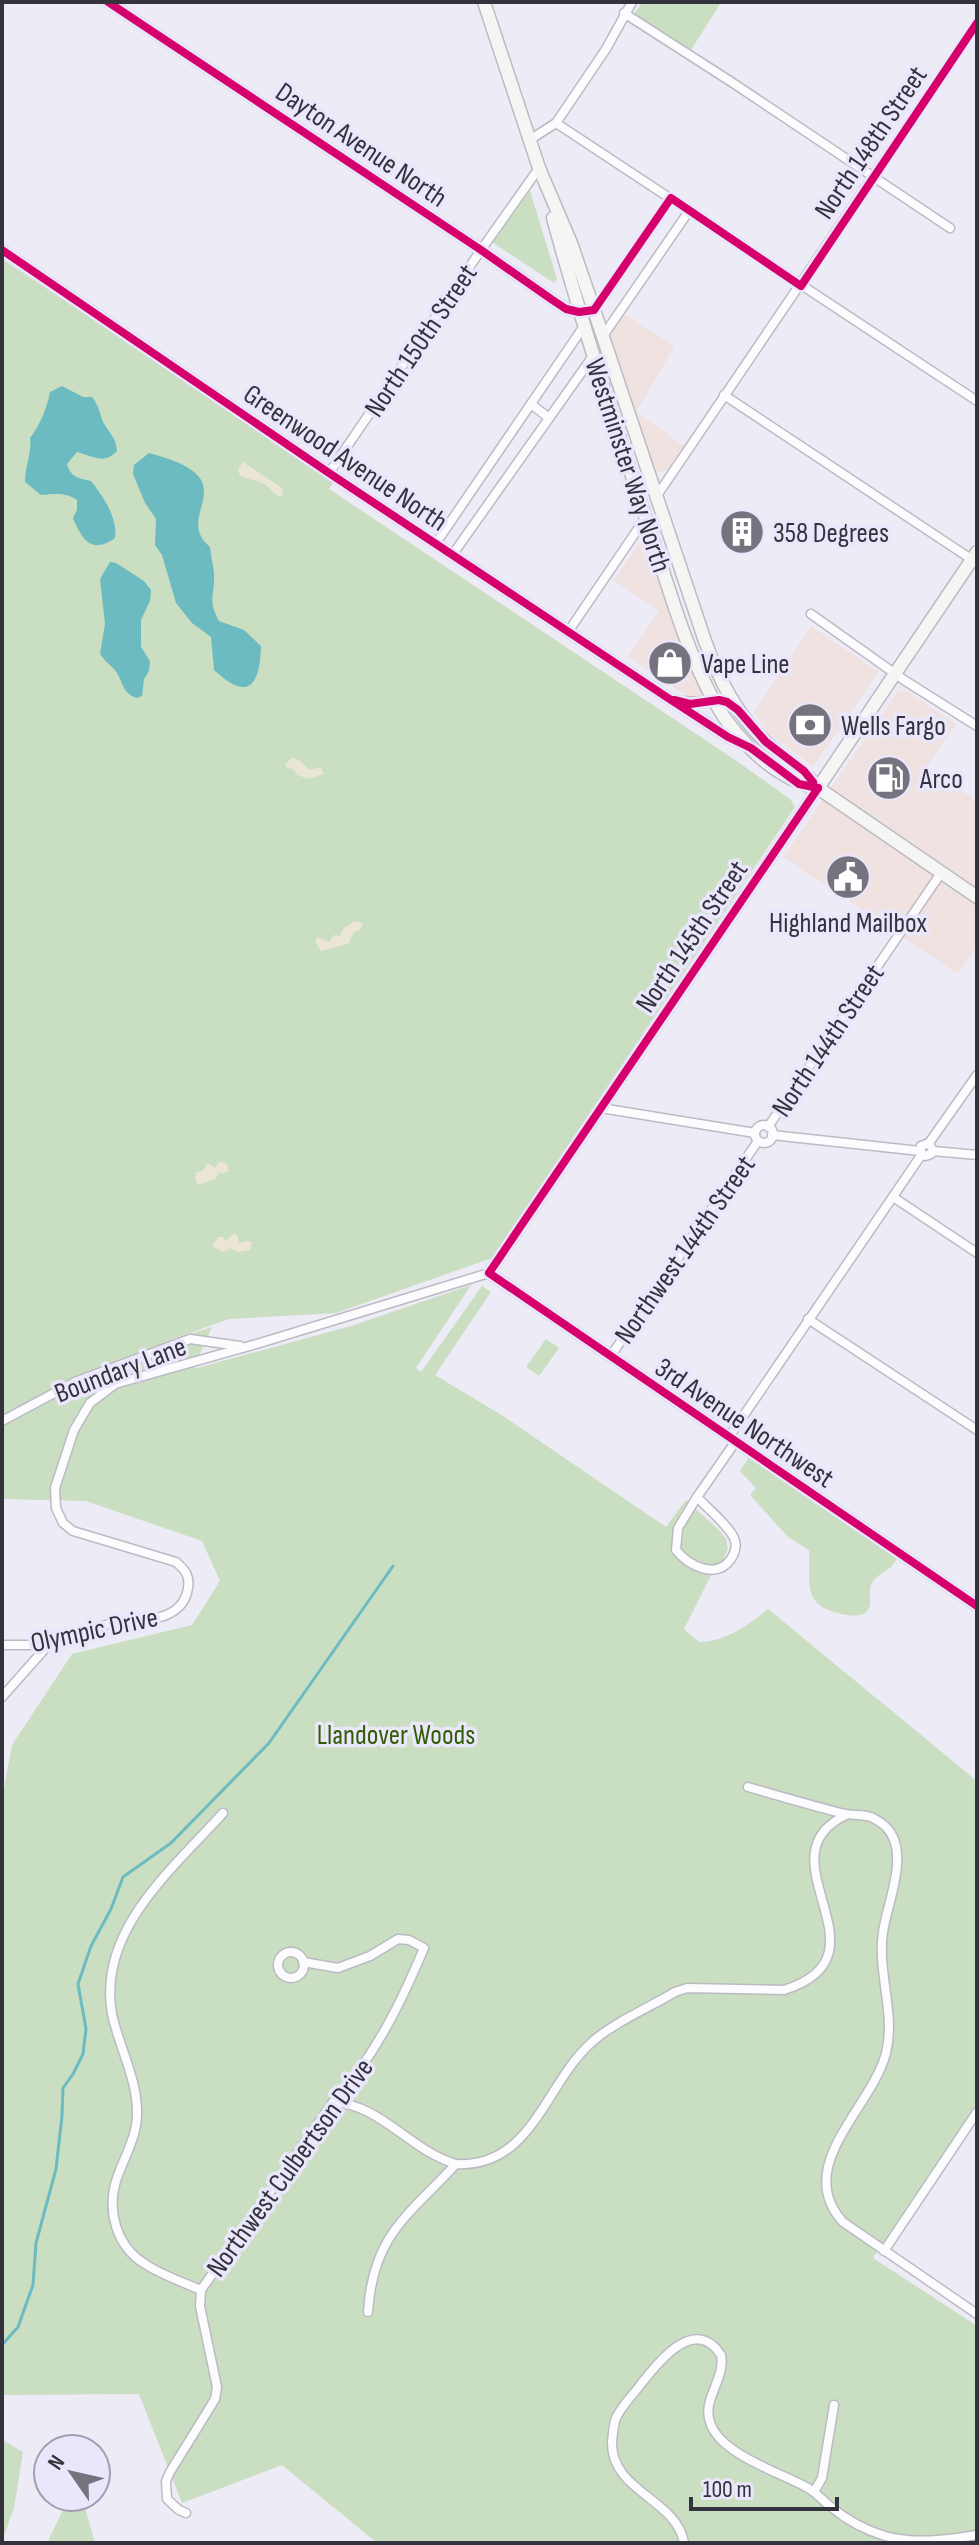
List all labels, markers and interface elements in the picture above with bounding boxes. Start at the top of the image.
street label: North 148th Street [808,60,934,226]
street label: Dayton Avenue North [269,76,453,215]
street label: North 150th Street [358,258,484,423]
street label: Westminster Way North [577,354,678,577]
street label: Greenwood Avenue North [237,378,453,539]
building icon: 358 Degrees [718,508,766,556]
place label: 358 Degrees [773,517,889,550]
shop icon: Vape Line [646,639,694,687]
place label: Vape Line [701,648,790,681]
bank icon: Wells Fargo [786,701,834,749]
place label: Wells Fargo [841,710,946,743]
fuel station icon: Arco [865,754,913,802]
place label: Arco [919,763,963,796]
public building icon: Highland Mailbox [824,853,872,901]
street label: North 145th Street [629,855,755,1019]
place label: Highland Mailbox [769,907,928,940]
street label: North 144th Street [765,958,891,1123]
street label: Northwest 144th Street [608,1149,762,1350]
street label: Boundary Lane [50,1330,191,1411]
street label: 3rd Avenue Northwest [648,1351,840,1495]
street label: Olympic Drive [28,1601,161,1660]
park label: Llandover Woods [317,1719,475,1752]
street label: Northwest Culbertson Drive [200,2052,380,2283]
north arrow [32,2433,112,2513]
text: N [42,2450,71,2475]
scale bar [691,2461,837,2511]
text: 100 m [703,2475,752,2504]

